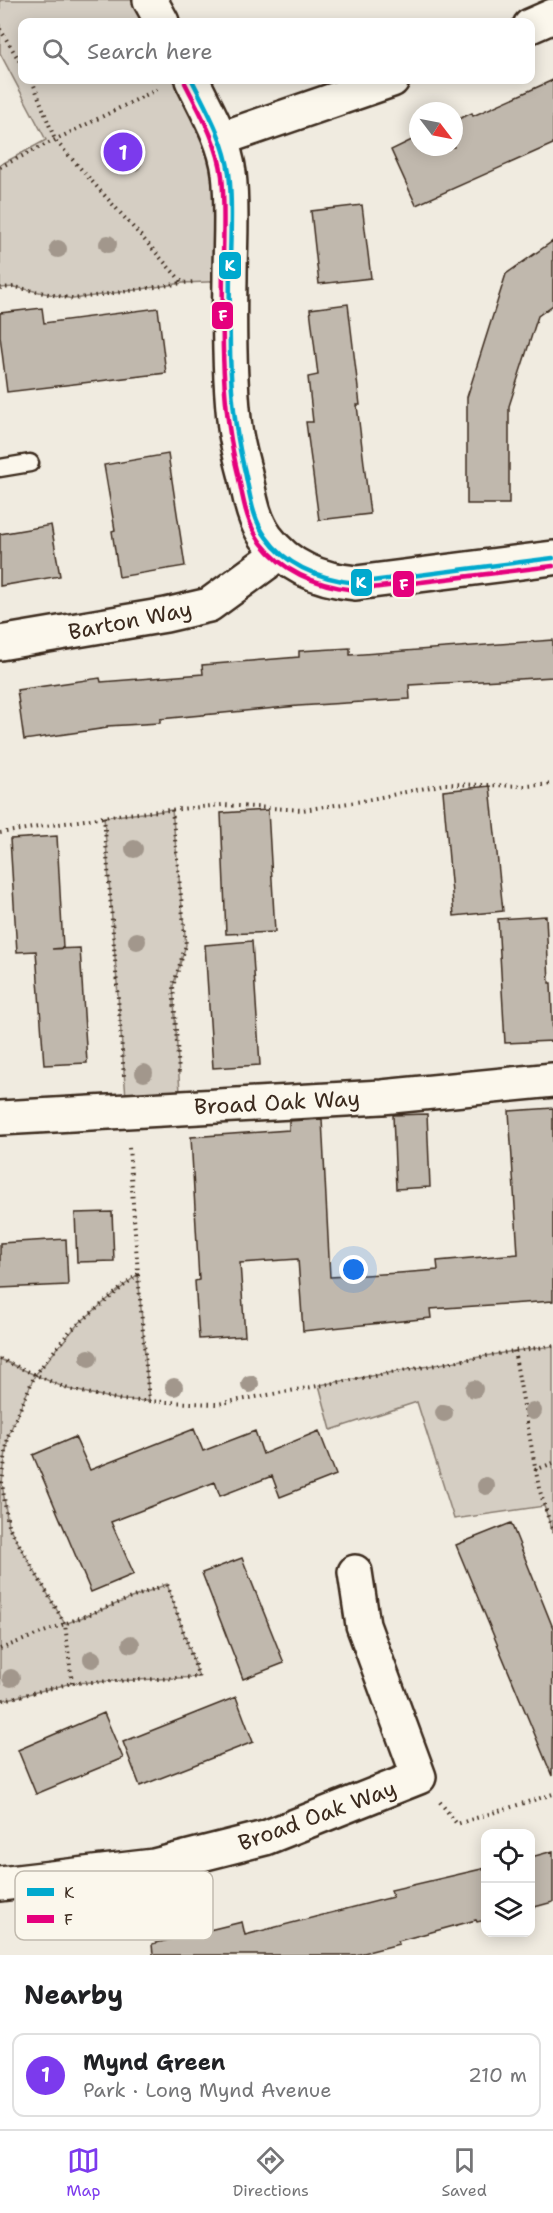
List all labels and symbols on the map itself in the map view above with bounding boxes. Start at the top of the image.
north arrow [409,102,463,156]
pin: 1 [104,130,142,174]
line badge: K [218,251,242,280]
text: K [225,255,236,276]
line badge: F [211,301,234,330]
text: F [218,305,228,326]
line badge: K [350,568,373,597]
line badge: F [392,570,415,598]
text: K [356,572,367,593]
text: F [399,574,409,595]
street label: Barton Way [66,594,194,647]
street label: Broad Oak Way [193,1084,361,1121]
your location [339,1255,368,1284]
street label: Broad Oak Way [234,1773,400,1857]
legend [15,1871,213,1940]
text: K [64,1882,75,1903]
text: F [64,1909,73,1930]

